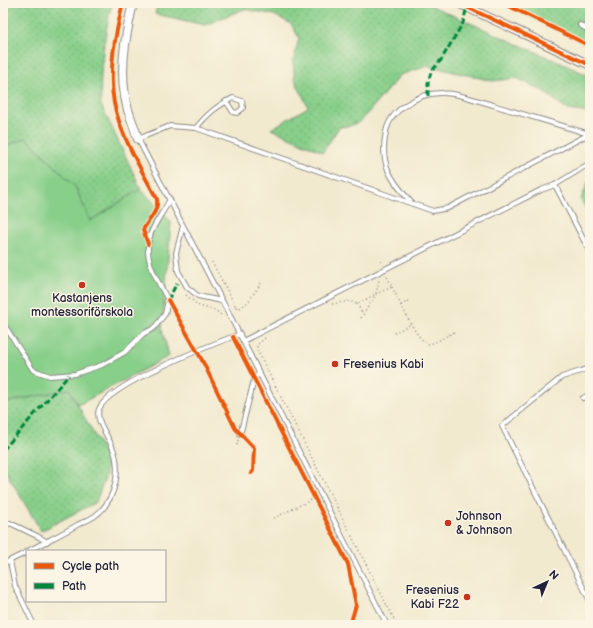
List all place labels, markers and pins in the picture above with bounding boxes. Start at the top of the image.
marker: Kastanjens montessoriförskola [77,280,87,290]
place label: Kastanjens montessoriförskola [31,291,133,320]
place label: Fresenius Kabi [343,357,424,372]
marker: Fresenius Kabi [330,359,340,369]
place label: Johnson & Johnson [456,509,513,538]
marker: Johnson & Johnson [443,518,453,528]
place label: Fresenius Kabi F22 [405,583,459,612]
marker: Fresenius Kabi F22 [462,592,472,602]

